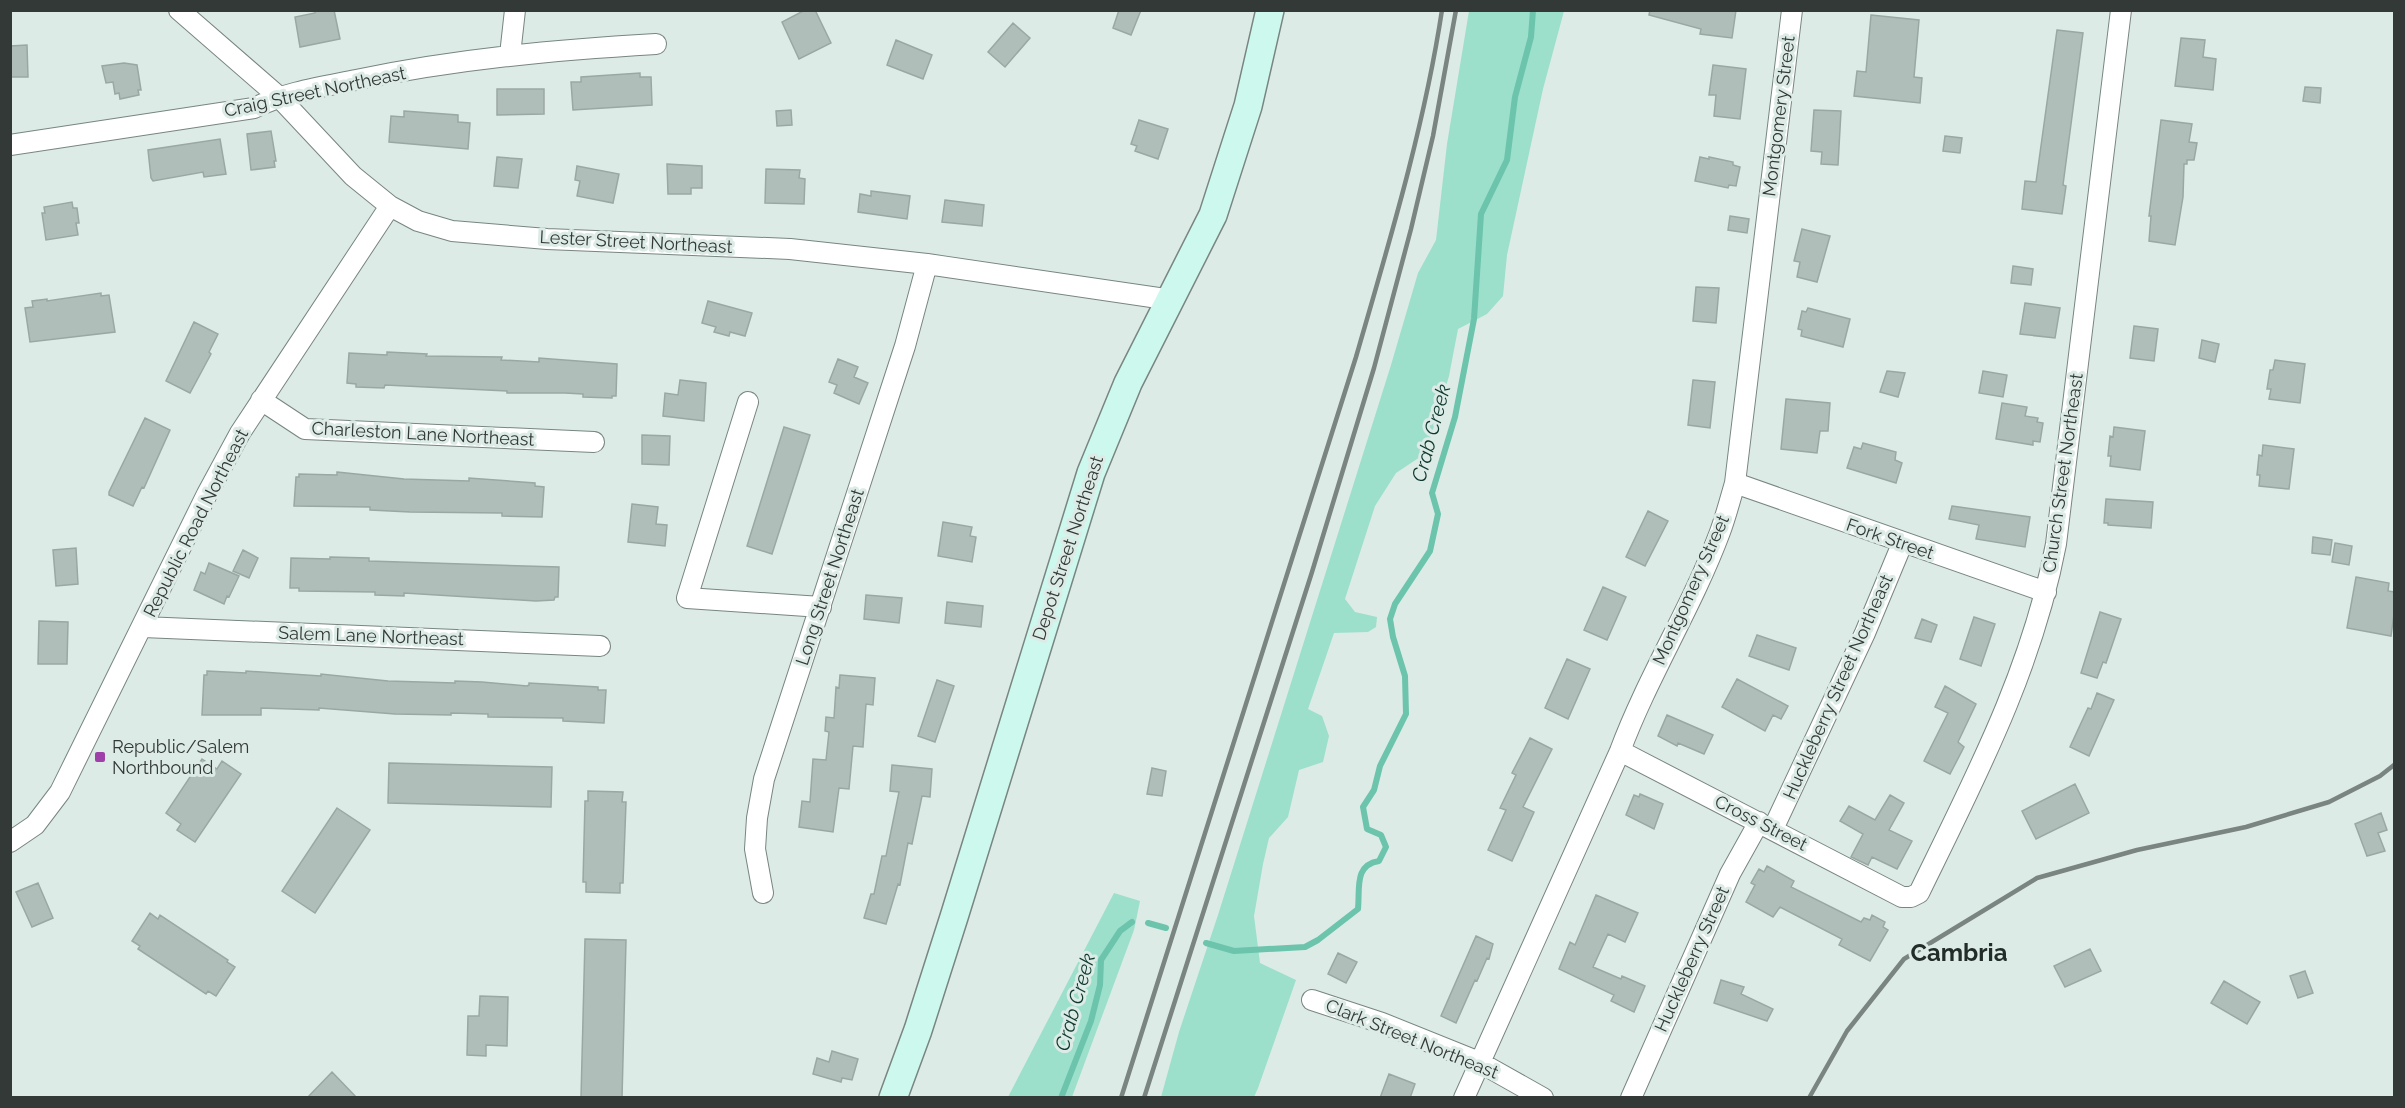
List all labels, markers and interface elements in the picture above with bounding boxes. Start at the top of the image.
street label: Montgomery Street [1758,34,1799,197]
street label: Craig Street Northeast [222,62,408,121]
street label: Lester Street Northeast [539,226,733,257]
street label: Church Street Northeast [2038,372,2087,574]
water label: Crab Creek [1406,381,1456,485]
street label: Charleston Lane Northeast [311,417,535,450]
street label: Republic Road Northeast [139,425,252,620]
street label: Depot Street Northeast [1028,453,1107,643]
street label: Long Street Northeast [791,486,868,668]
street label: Montgomery Street [1648,512,1733,668]
street label: Fork Street [1844,514,1937,563]
street label: Huckleberry Street Northeast [1778,571,1897,802]
street label: Salem Lane Northeast [278,622,464,649]
place label: Republic/Salem Northbound [112,736,249,778]
marker: Republic/Salem Northbound [93,750,107,764]
street label: Cross Street [1711,790,1811,855]
street label: Huckleberry Street [1650,883,1733,1035]
district label: Cambria [1911,938,2008,967]
water label: Crab Creek [1050,950,1100,1054]
street label: Clark Street Northeast [1323,994,1502,1083]

